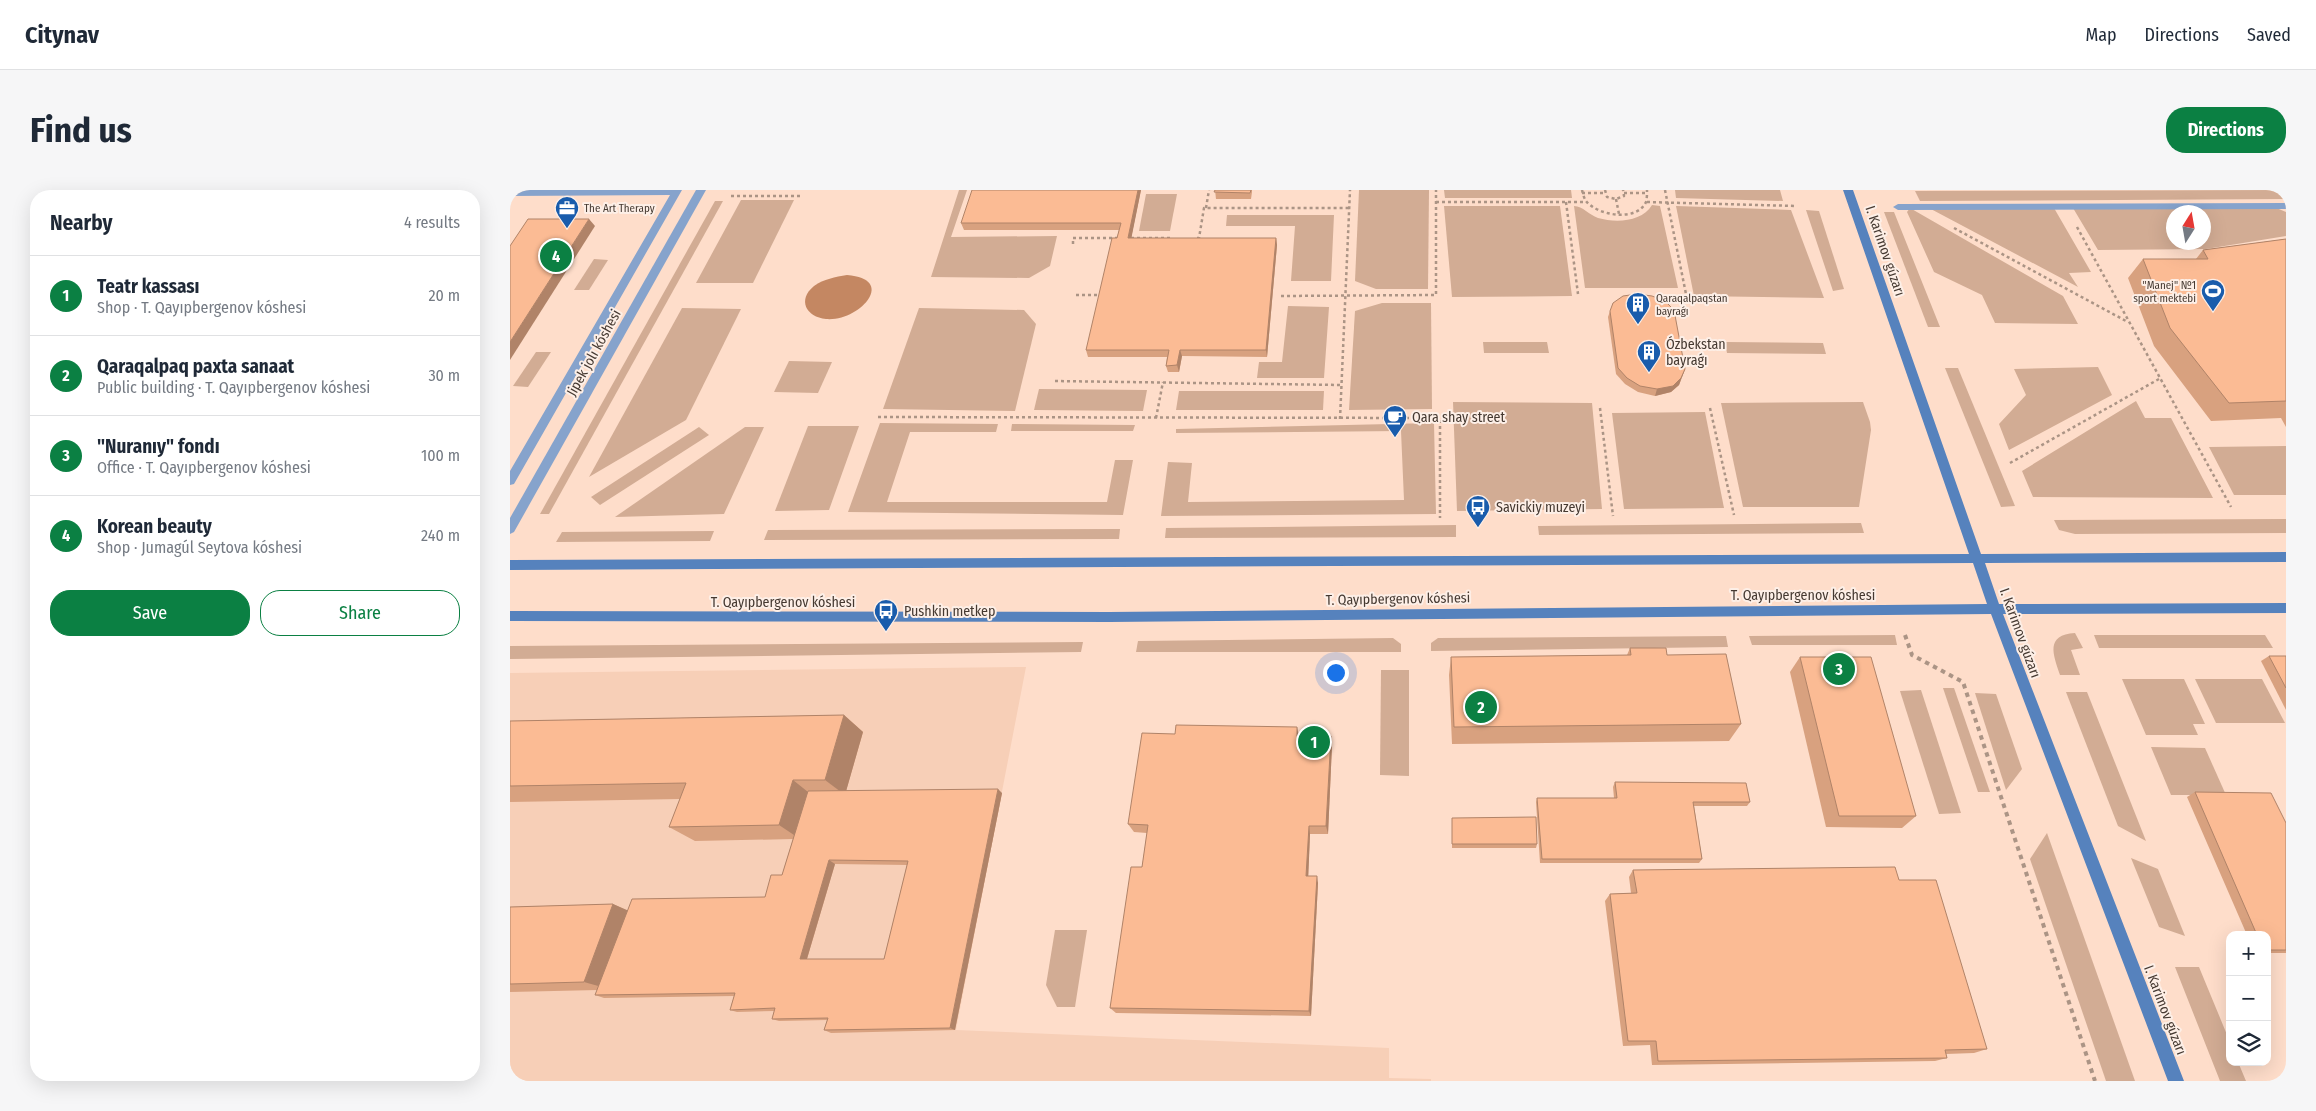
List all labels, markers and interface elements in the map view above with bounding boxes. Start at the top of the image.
text: Citynav [25,21,99,49]
text: Map [2085,24,2117,46]
text: Directions [2145,24,2219,46]
text: Saved [2247,24,2291,46]
button: Directions [2166,107,2286,153]
text: Find us [30,109,132,151]
office icon: The Art Therapy [554,195,580,229]
place label: The Art Therapy [584,202,655,215]
street label: I. Karimov gúzarı [1862,204,1908,298]
north arrow [2166,205,2211,250]
text: Nearby [50,210,112,236]
text: 4 results [404,213,460,232]
pin: 4 [540,237,572,275]
text: Teatr kassası [97,275,200,298]
sports icon: "Manej" №1 sport mektebi [2200,278,2226,312]
place label: "Manej" №1 sport mektebi [2133,279,2196,305]
text: 1 [63,286,69,305]
text: 20 m [429,286,460,305]
building icon: Qaraqalpaqstan bayraǵı [1625,291,1651,325]
place label: Qaraqalpaqstan bayraǵı [1656,292,1728,318]
text: Shop · T. Qayıpbergenov kóshesi [97,298,306,317]
street label: Jipek jolı kóshesi [563,307,625,399]
place label: Ózbekstan bayraǵı [1666,335,1726,369]
building icon: Ózbekstan bayraǵı [1636,339,1662,373]
text: Qaraqalpaq paxta sanaat [97,355,294,378]
text: 2 [62,366,70,385]
text: 30 m [428,366,460,385]
text: Public building · T. Qayıpbergenov kóshesi [97,378,370,397]
cafe icon: Qara shay street [1382,404,1408,438]
place label: Qara shay street [1412,409,1506,426]
text: "Nuranıy" fondı [97,435,220,458]
text: 3 [62,446,70,465]
text: 100 m [421,446,460,465]
text: Office · T. Qayıpbergenov kóshesi [97,458,311,477]
bus stop icon: Savickiy muzeyi [1465,494,1491,528]
place label: Savickiy muzeyi [1496,499,1585,516]
text: Korean beauty [97,515,212,538]
text: 4 [62,526,70,545]
text: 240 m [421,526,460,545]
text: Shop · Jumagúl Seytova kóshesi [97,538,302,557]
street label: I. Karimov gúzarı [1996,586,2044,680]
street label: T. Qayıpbergenov kóshesi [1731,587,1875,604]
street label: T. Qayıpbergenov kóshesi [1326,589,1470,609]
button: Save [50,590,250,636]
button: Share [260,590,460,636]
street label: T. Qayıpbergenov kóshesi [711,594,855,611]
bus stop icon: Pushkin metkep [873,598,899,632]
place label: Pushkin metkep [904,603,995,620]
pin: 3 [1823,650,1855,688]
your location [1323,660,1349,686]
pin: 2 [1465,688,1497,726]
pin: 1 [1298,723,1330,761]
map controls [2226,931,2271,1066]
button: + [2226,931,2271,976]
street label: I. Karimov gúzarı [2140,963,2190,1057]
button: − [2226,976,2271,1021]
button: layers [2226,1021,2271,1066]

